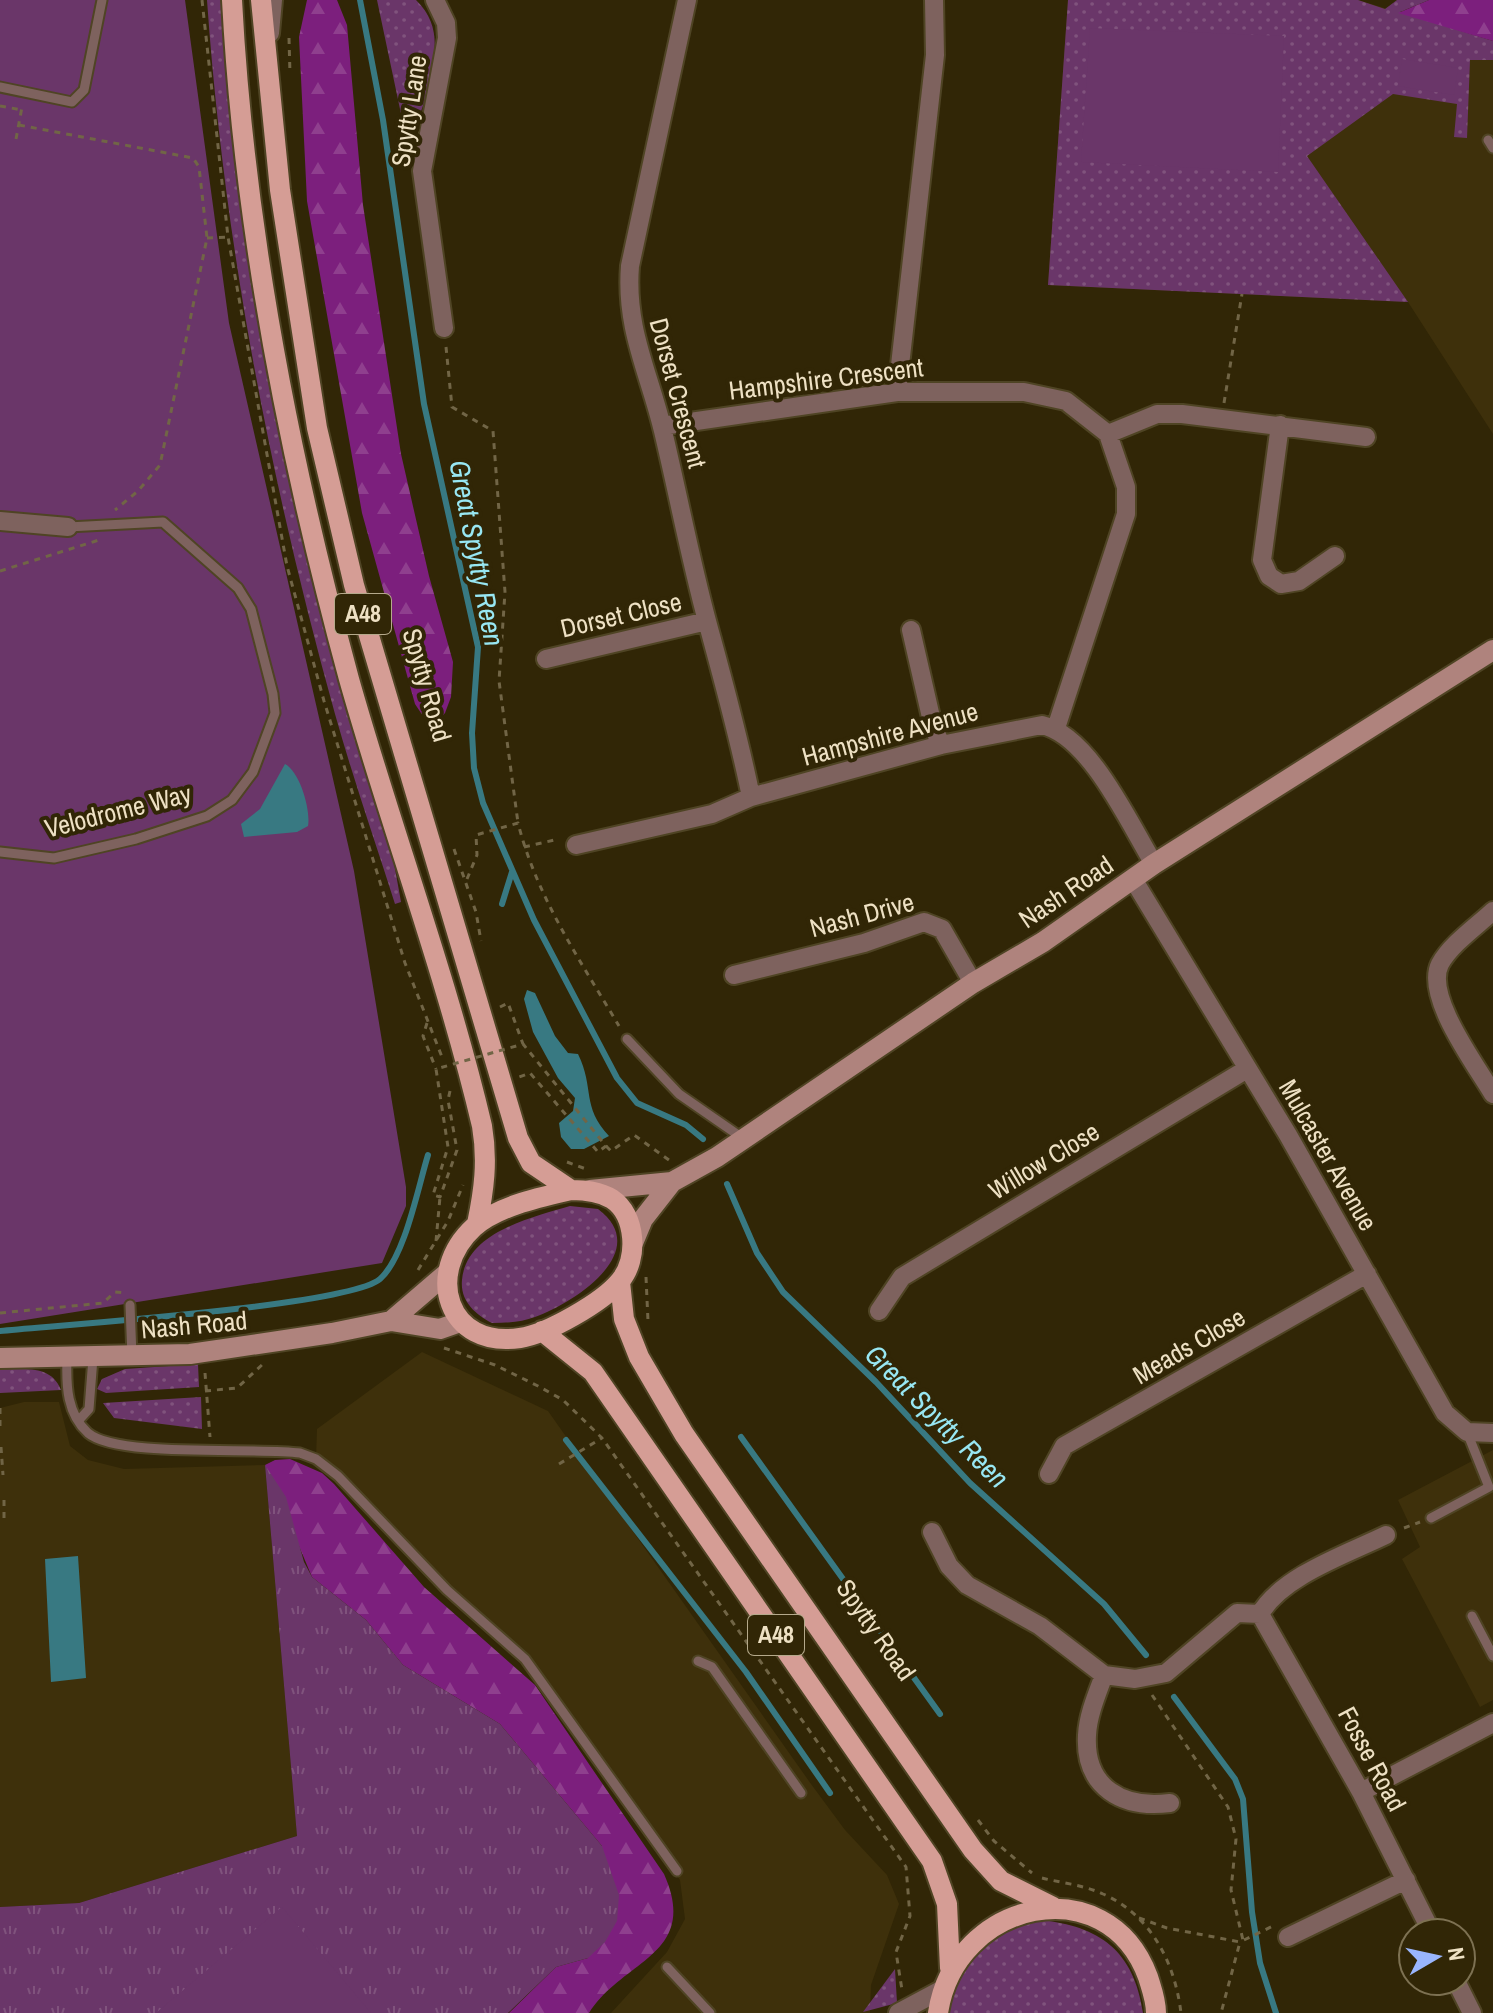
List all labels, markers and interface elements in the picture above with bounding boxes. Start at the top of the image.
street label: Spytty Lane [382,53,435,169]
street label: Dorset Crescent [642,314,715,472]
street label: Hampshire Crescent [727,349,925,408]
water label: Great Spytty Reen [440,457,514,649]
street label: Dorset Close [557,584,685,645]
road number: A48 [335,594,391,634]
street label: Spytty Road [395,624,460,746]
street label: Hampshire Avenue [798,693,982,774]
street label: Velodrome Way [41,775,195,846]
street label: Nash Road [1012,847,1120,936]
street label: Nash Drive [806,884,918,945]
street label: Mulcaster Avenue [1271,1073,1386,1237]
street label: Willow Close [982,1114,1106,1207]
street label: Meads Close [1126,1299,1251,1392]
street label: Nash Road [139,1302,249,1347]
water label: Great Spytty Reen [857,1336,1017,1496]
street label: Spytty Road [829,1572,924,1687]
road number: A48 [748,1615,804,1655]
street label: Fosse Road [1330,1700,1415,1817]
north arrow [1397,1917,1477,1997]
text: N [1441,1945,1473,1963]

